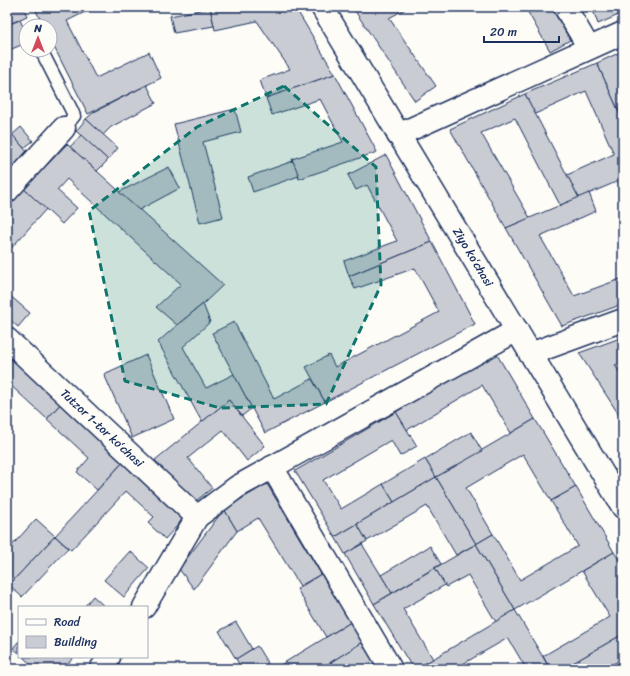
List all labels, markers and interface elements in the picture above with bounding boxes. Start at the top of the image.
north arrow [18,18,58,58]
scale bar [484,18,559,44]
text: N [33,19,42,38]
text: 20 m [490,21,517,43]
street label: Ziyo koʻchasi [447,223,500,292]
street label: Tutzor 1-tor koʻchasi [55,383,150,473]
legend [18,606,148,658]
text: Road [54,611,81,633]
text: Building [54,631,97,653]

